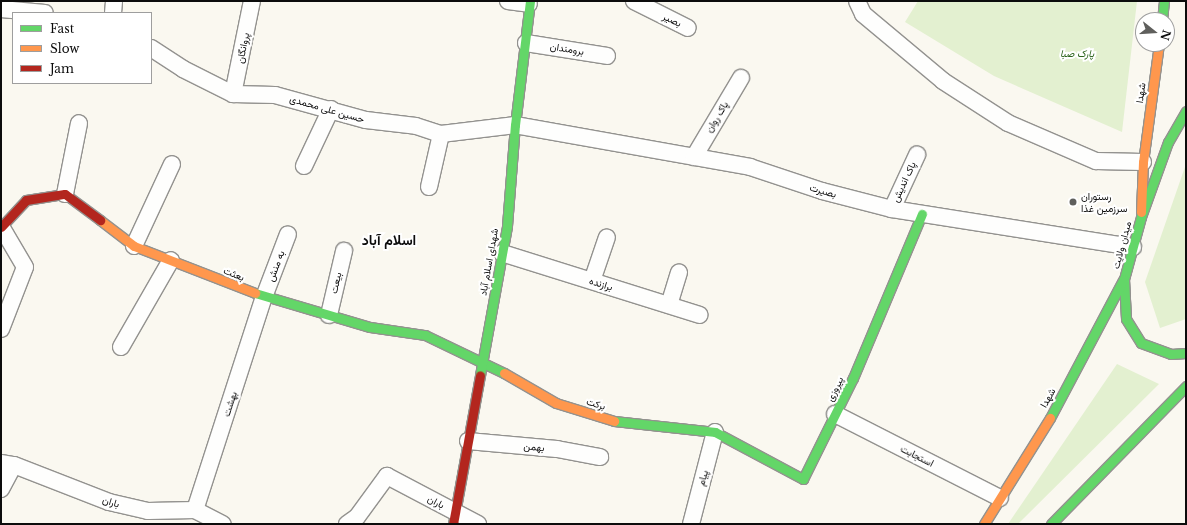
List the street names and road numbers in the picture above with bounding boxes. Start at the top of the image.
street label: بصیر [661,10,683,30]
street label: پروانگان [234,32,252,64]
street label: برومندان [549,40,585,58]
street label: شهدا [1134,82,1148,104]
street label: حسین علی محمدی [288,93,366,125]
street label: پاک روان [703,99,731,135]
street label: پاک اندیش [889,160,919,204]
street label: بصیرت [808,181,838,201]
street label: میدان ولایت [1110,220,1134,270]
street label: شهدای اسلام آباد [477,227,501,297]
street label: به منش [265,249,287,283]
street label: بعثت [222,264,246,284]
street label: بیعت [328,271,344,295]
street label: برازنده [588,275,614,293]
street label: پیروزی [824,375,846,403]
street label: شهدا [1038,386,1058,410]
street label: بهشت [220,390,240,418]
street label: برکت [585,395,607,413]
street label: بهمن [523,440,545,454]
street label: استجابت [898,443,936,469]
street label: پیام [695,469,711,487]
street label: باران [426,493,446,511]
street label: باران [101,494,121,510]

